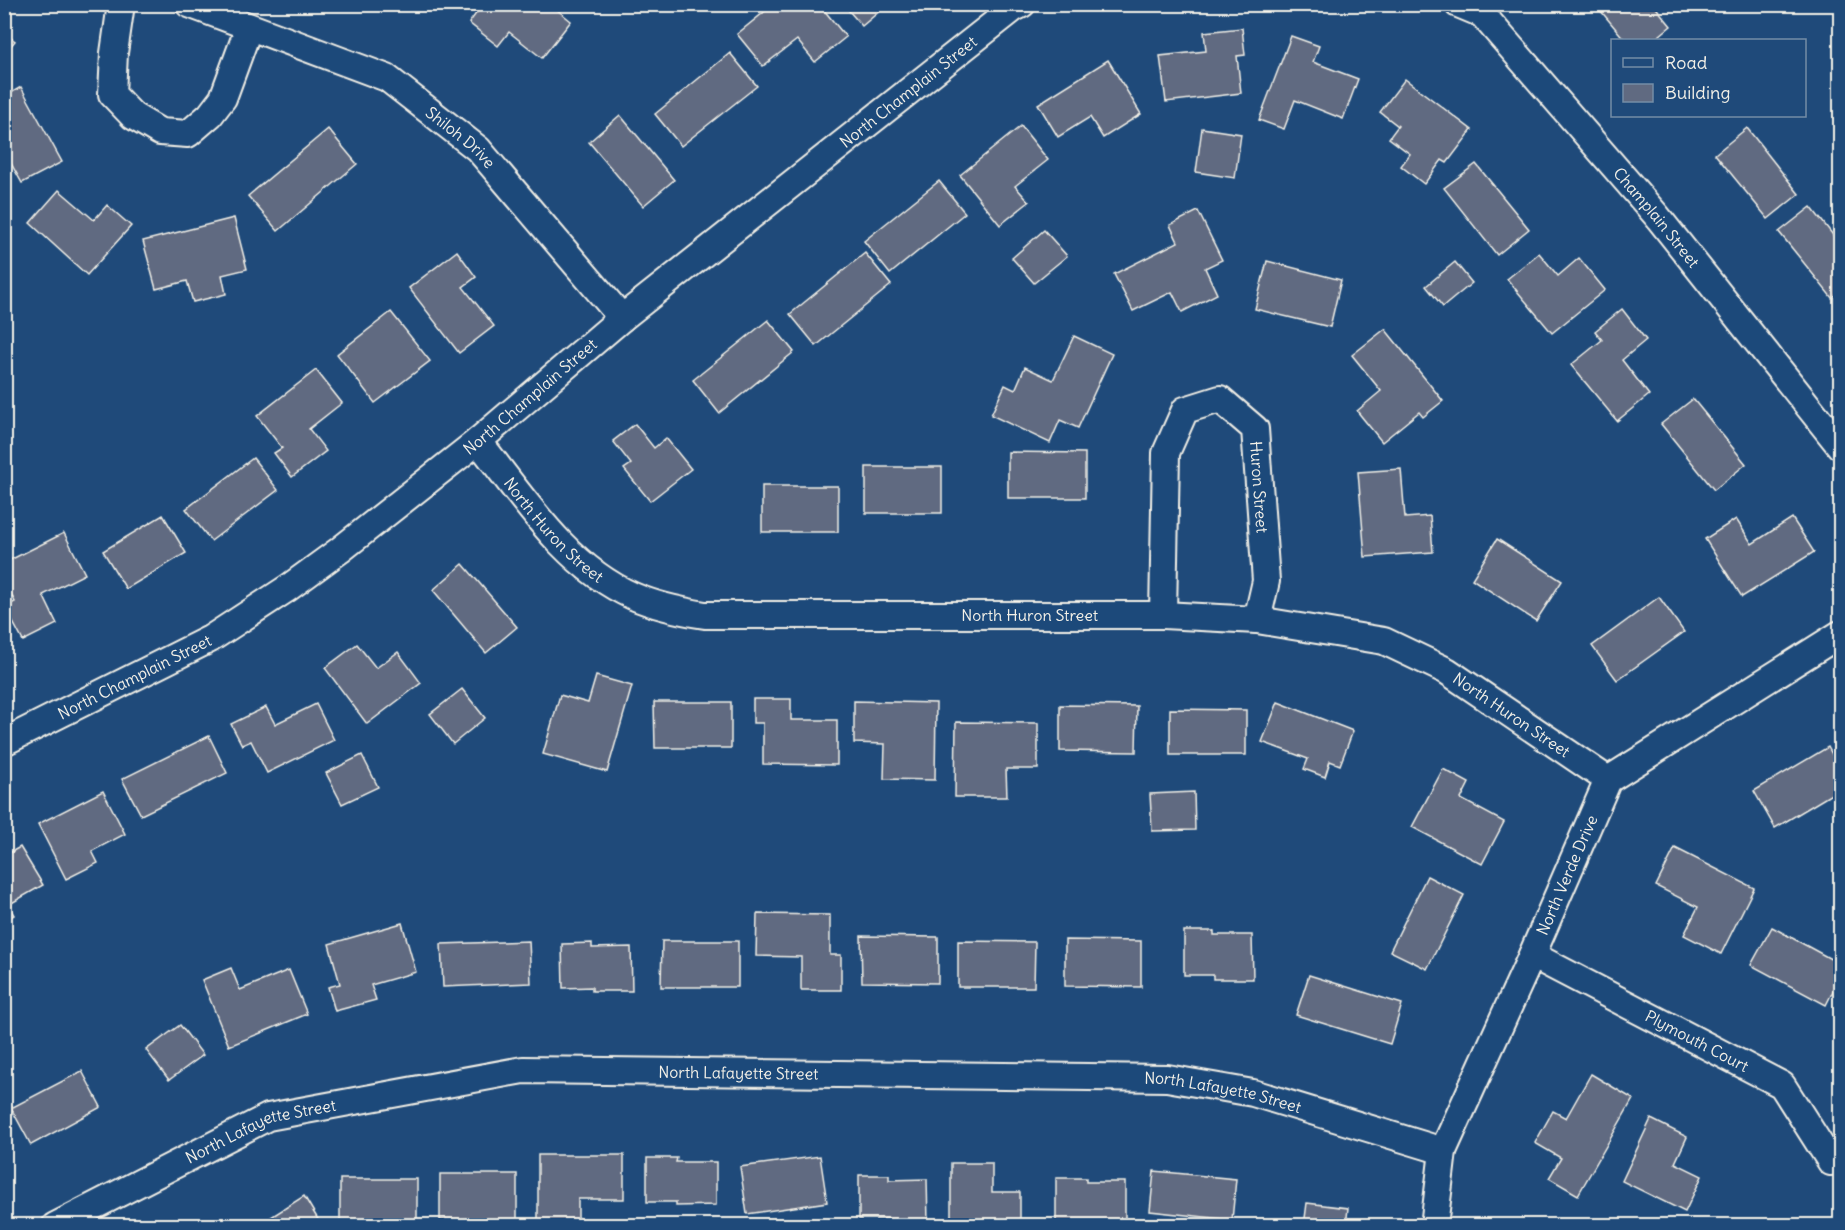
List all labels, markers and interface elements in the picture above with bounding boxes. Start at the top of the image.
street label: North Champlain Street [836,31,981,152]
legend [1611,39,1806,117]
text: Road [1665,51,1708,74]
text: Building [1665,81,1730,104]
street label: Shiloh Drive [422,102,500,172]
street label: Champlain Street [1609,163,1704,272]
street label: North Champlain Street [459,334,601,459]
street label: Huron Street [1246,440,1273,534]
street label: North Huron Street [500,473,608,587]
street label: North Huron Street [961,605,1099,625]
street label: North Champlain Street [54,630,215,723]
street label: North Huron Street [1449,668,1574,762]
street label: North Verde Drive [1532,812,1602,938]
street label: Plymouth Court [1642,1006,1753,1076]
street label: North Lafayette Street [658,1062,819,1084]
street label: North Lafayette Street [1144,1068,1305,1117]
street label: North Lafayette Street [182,1095,338,1168]

